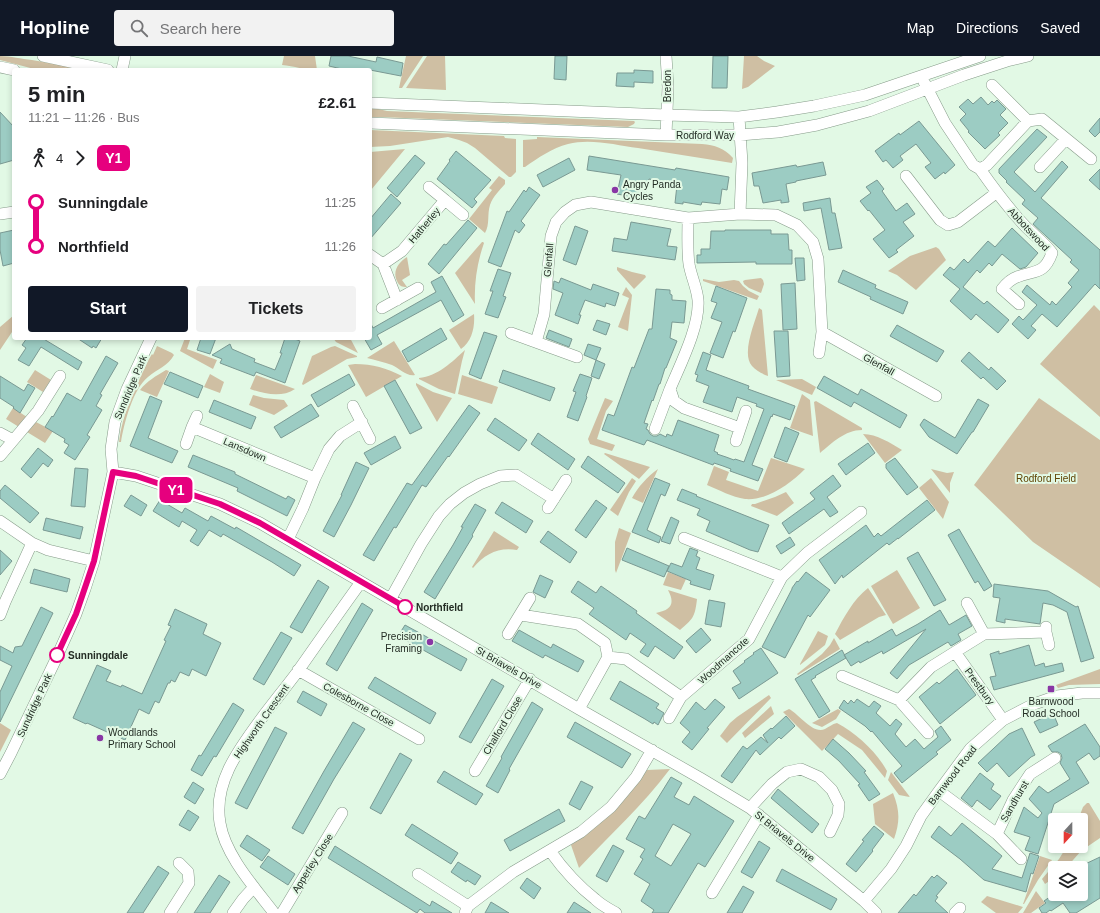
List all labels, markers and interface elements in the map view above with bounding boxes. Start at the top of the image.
search box [114,10,394,46]
text: Hopline [20,17,90,38]
icon: search [128,17,150,39]
text: Search here [160,20,241,37]
text: Map [907,20,934,36]
text: Directions [956,20,1018,36]
text: Saved [1040,20,1080,36]
street label: Bredon [662,70,673,102]
text: 5 min [28,82,85,107]
text: £2.61 [318,94,356,111]
text: 11:21 – 11:26 · Bus [28,110,140,125]
street label: Rodford Way [676,130,734,141]
icon: walk [28,147,50,169]
icon: forward [69,147,91,169]
text: Y1 [105,150,122,166]
text: 4 [56,151,63,166]
place label: Angry Panda Cycles [623,179,681,202]
marker: Angry Panda Cycles [610,185,620,195]
text: Sunningdale [58,194,148,211]
text: 11:25 [324,195,356,210]
street label: Hatherley [406,205,442,245]
street label: Abbotswood [1006,205,1051,253]
text: Northfield [58,238,129,255]
text: 11:26 [324,239,356,254]
street label: Glenfall [542,243,555,277]
button: Start [28,286,188,332]
button: Tickets [196,286,356,332]
street label: Glenfall [861,351,896,377]
street label: Sundridge Park [112,352,149,421]
street label: Lansdown [222,435,268,463]
park label: Rodford Field [1016,473,1076,484]
line badge: Y1 [158,477,194,503]
text: Y1 [167,482,185,498]
marker: Northfield [397,599,413,615]
place label: Northfield [416,602,463,613]
place label: Precision Framing [381,631,422,654]
street label: Woodmancote [696,634,751,686]
marker: Precision Framing [425,637,435,647]
street label: St Briavels Drive [474,644,544,691]
marker: Sunningdale [49,647,65,663]
place label: Sunningdale [68,650,128,661]
street label: Prestbury [963,666,997,707]
street label: Sundridge Park [15,671,54,739]
street label: Colesborne Close [321,680,397,729]
street label: Highworth Crescent [232,682,291,760]
marker: Barnwood Road School [1046,684,1056,694]
street label: Chalford Close [481,694,524,756]
place label: Barnwood Road School [1022,696,1080,719]
place label: Woodlands Primary School [108,727,176,750]
marker: Woodlands Primary School [95,733,105,743]
street label: Barnwood Road [926,744,979,807]
street label: Sandhurst [998,779,1031,824]
street label: St Briavels Drive [753,809,817,864]
north arrow [1048,813,1088,853]
map controls [1048,813,1088,901]
street label: Apperley Close [290,831,335,895]
button: layers [1048,861,1088,901]

